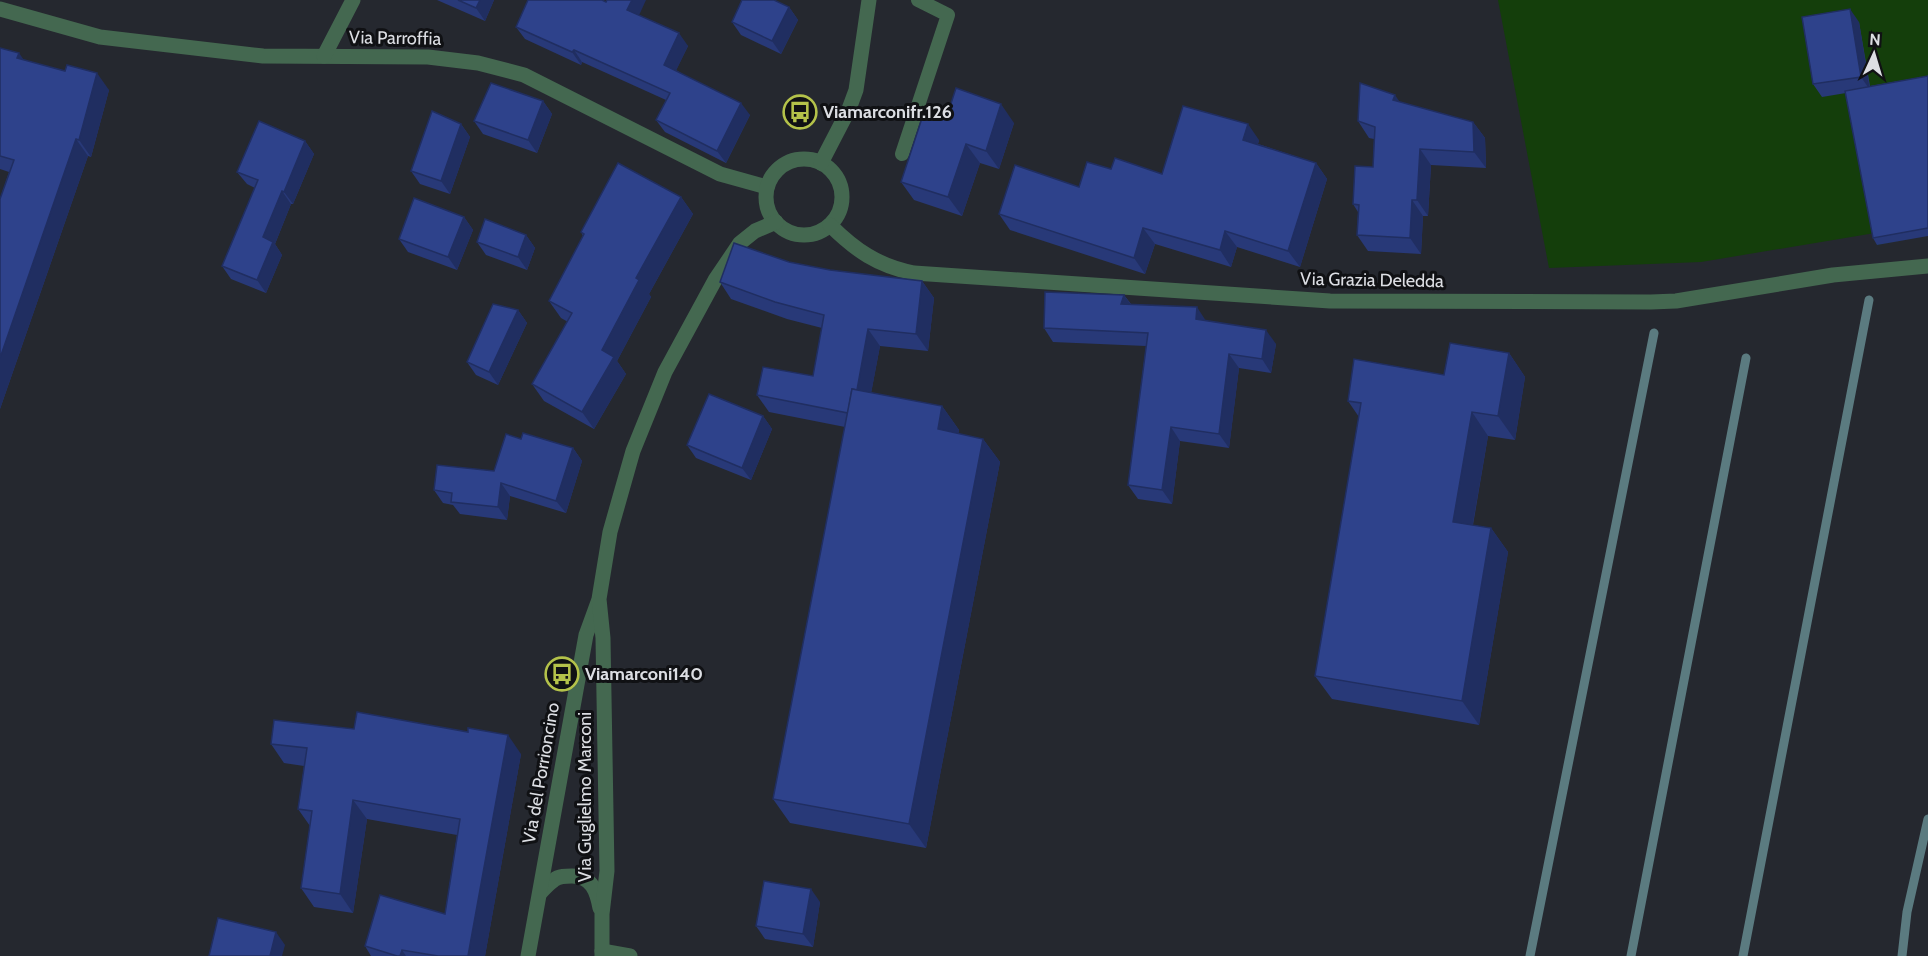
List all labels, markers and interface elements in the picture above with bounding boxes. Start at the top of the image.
north arrow [1844,24,1904,84]
street label: Via Parroffia [349,26,442,50]
text: N [1869,30,1881,49]
bus stop icon: Viamarconifr.126 [782,94,818,130]
place label: Viamarconifr.126 [823,101,952,123]
street label: Via Grazia Deledda [1300,268,1444,292]
bus stop icon: Viamarconi140 [544,656,580,692]
place label: Viamarconi140 [585,663,703,685]
street label: Via del Porrioncino [518,701,564,845]
street label: Via Guglielmo Marconi [574,712,596,882]

